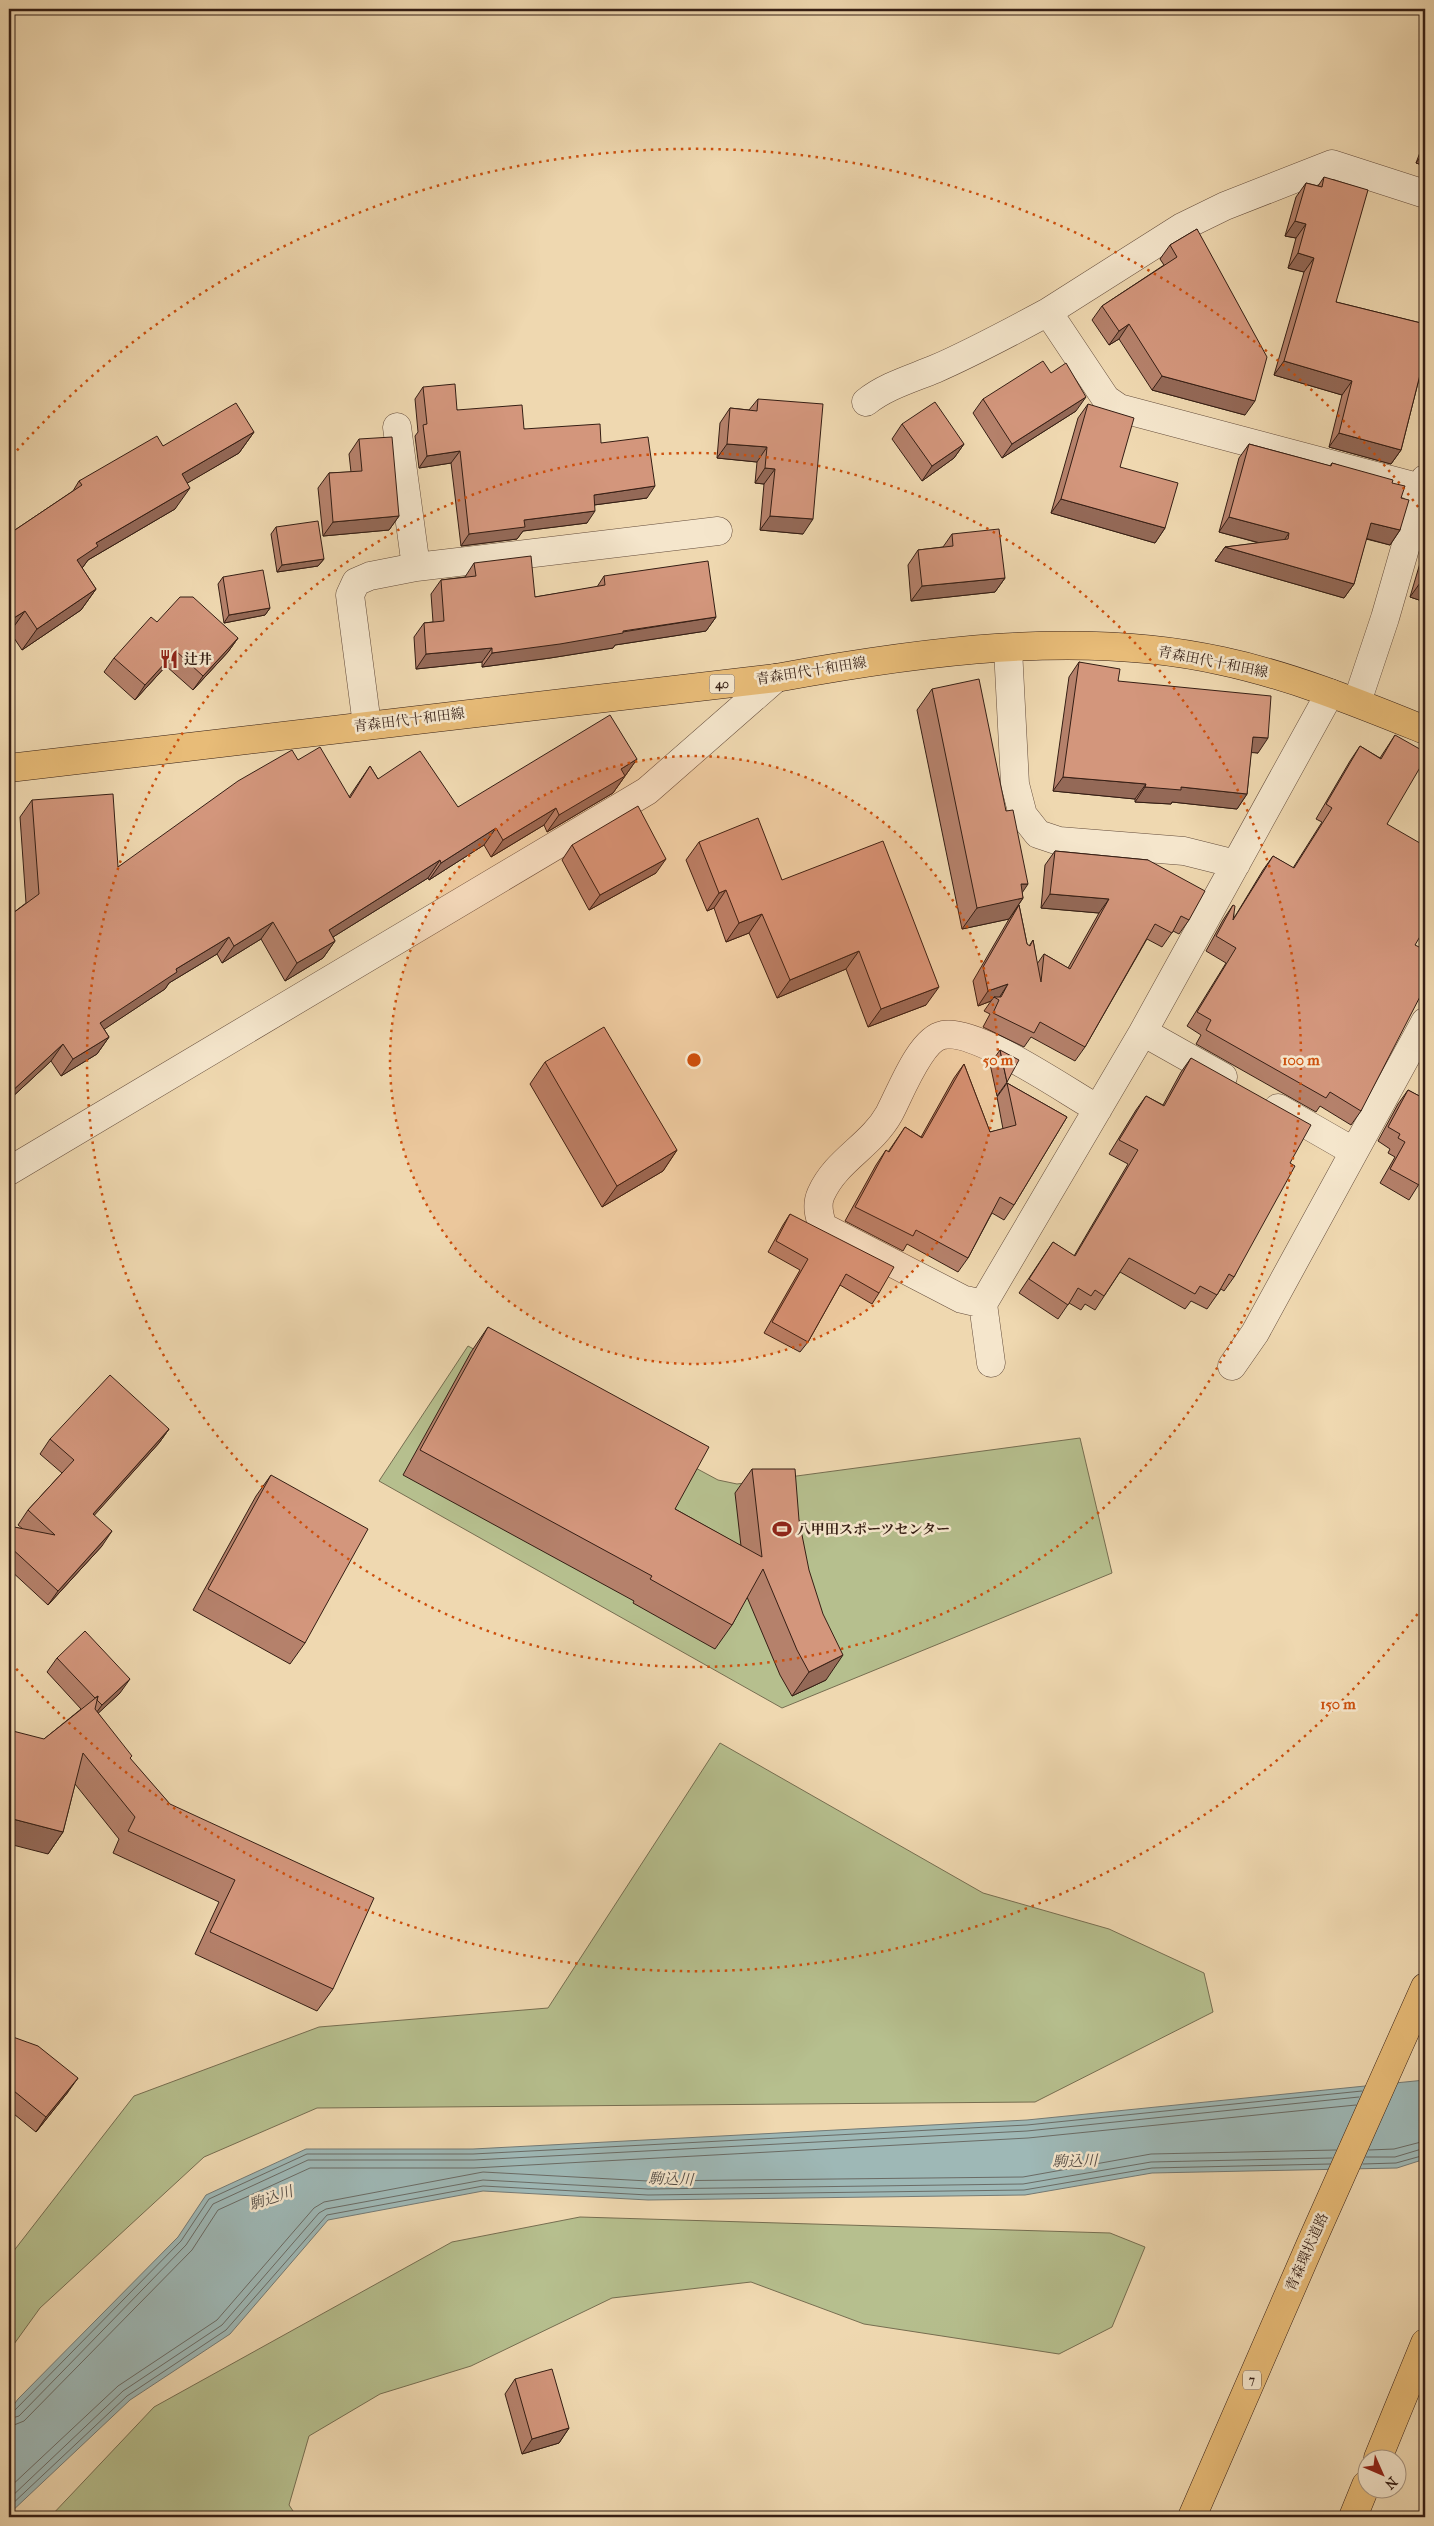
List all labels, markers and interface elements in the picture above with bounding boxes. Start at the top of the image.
street label: 青森田代十和田線 [1156,643,1270,681]
restaurant icon: 辻井 [158,648,180,670]
place label: 辻井 [184,651,212,668]
street label: 青森田代十和田線 [754,654,868,688]
road number: 40 [710,674,734,694]
street label: 青森田代十和田線 [352,705,466,735]
centre of rings [685,1051,703,1069]
text: 50 m [983,1051,1014,1069]
text: 100 m [1282,1051,1320,1069]
sports icon: 八甲田スポーツセンター [771,1518,793,1540]
place label: 八甲田スポーツセンター [797,1521,950,1538]
text: 150 m [1320,1695,1356,1713]
water label: 駒込川 [1052,2152,1100,2170]
water label: 駒込川 [648,2169,696,2189]
water label: 駒込川 [247,2182,297,2214]
street label: 青森環状道路 [1282,2210,1332,2294]
road number: 7 [1243,2370,1261,2390]
north arrow [1356,2448,1406,2498]
text: N [1381,2473,1401,2493]

